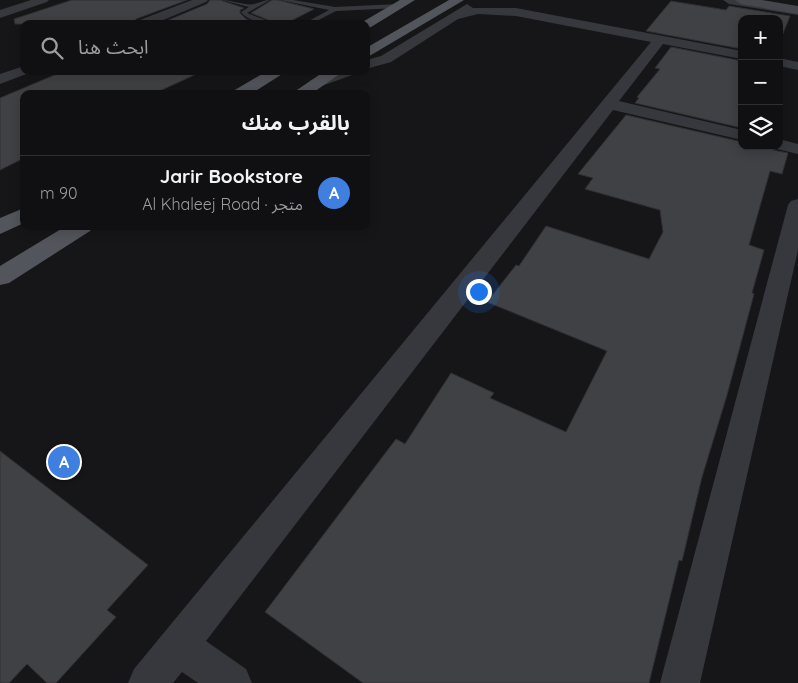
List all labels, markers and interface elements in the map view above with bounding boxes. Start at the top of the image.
map controls [738,15,783,150]
button: + [738,15,783,60]
search box [20,20,370,75]
icon: search [38,34,66,62]
text: ابحث هنا [78,35,149,59]
button: − [738,60,783,105]
button: layers [738,105,783,150]
text: بالقرب منك [242,109,350,135]
text: Jarir Bookstore [160,164,303,188]
text: 90 m [40,183,77,203]
text: A [329,183,339,203]
text: متجر · Al Khaleej Road [142,194,303,214]
your location [466,279,492,305]
pin: A [48,443,80,481]

